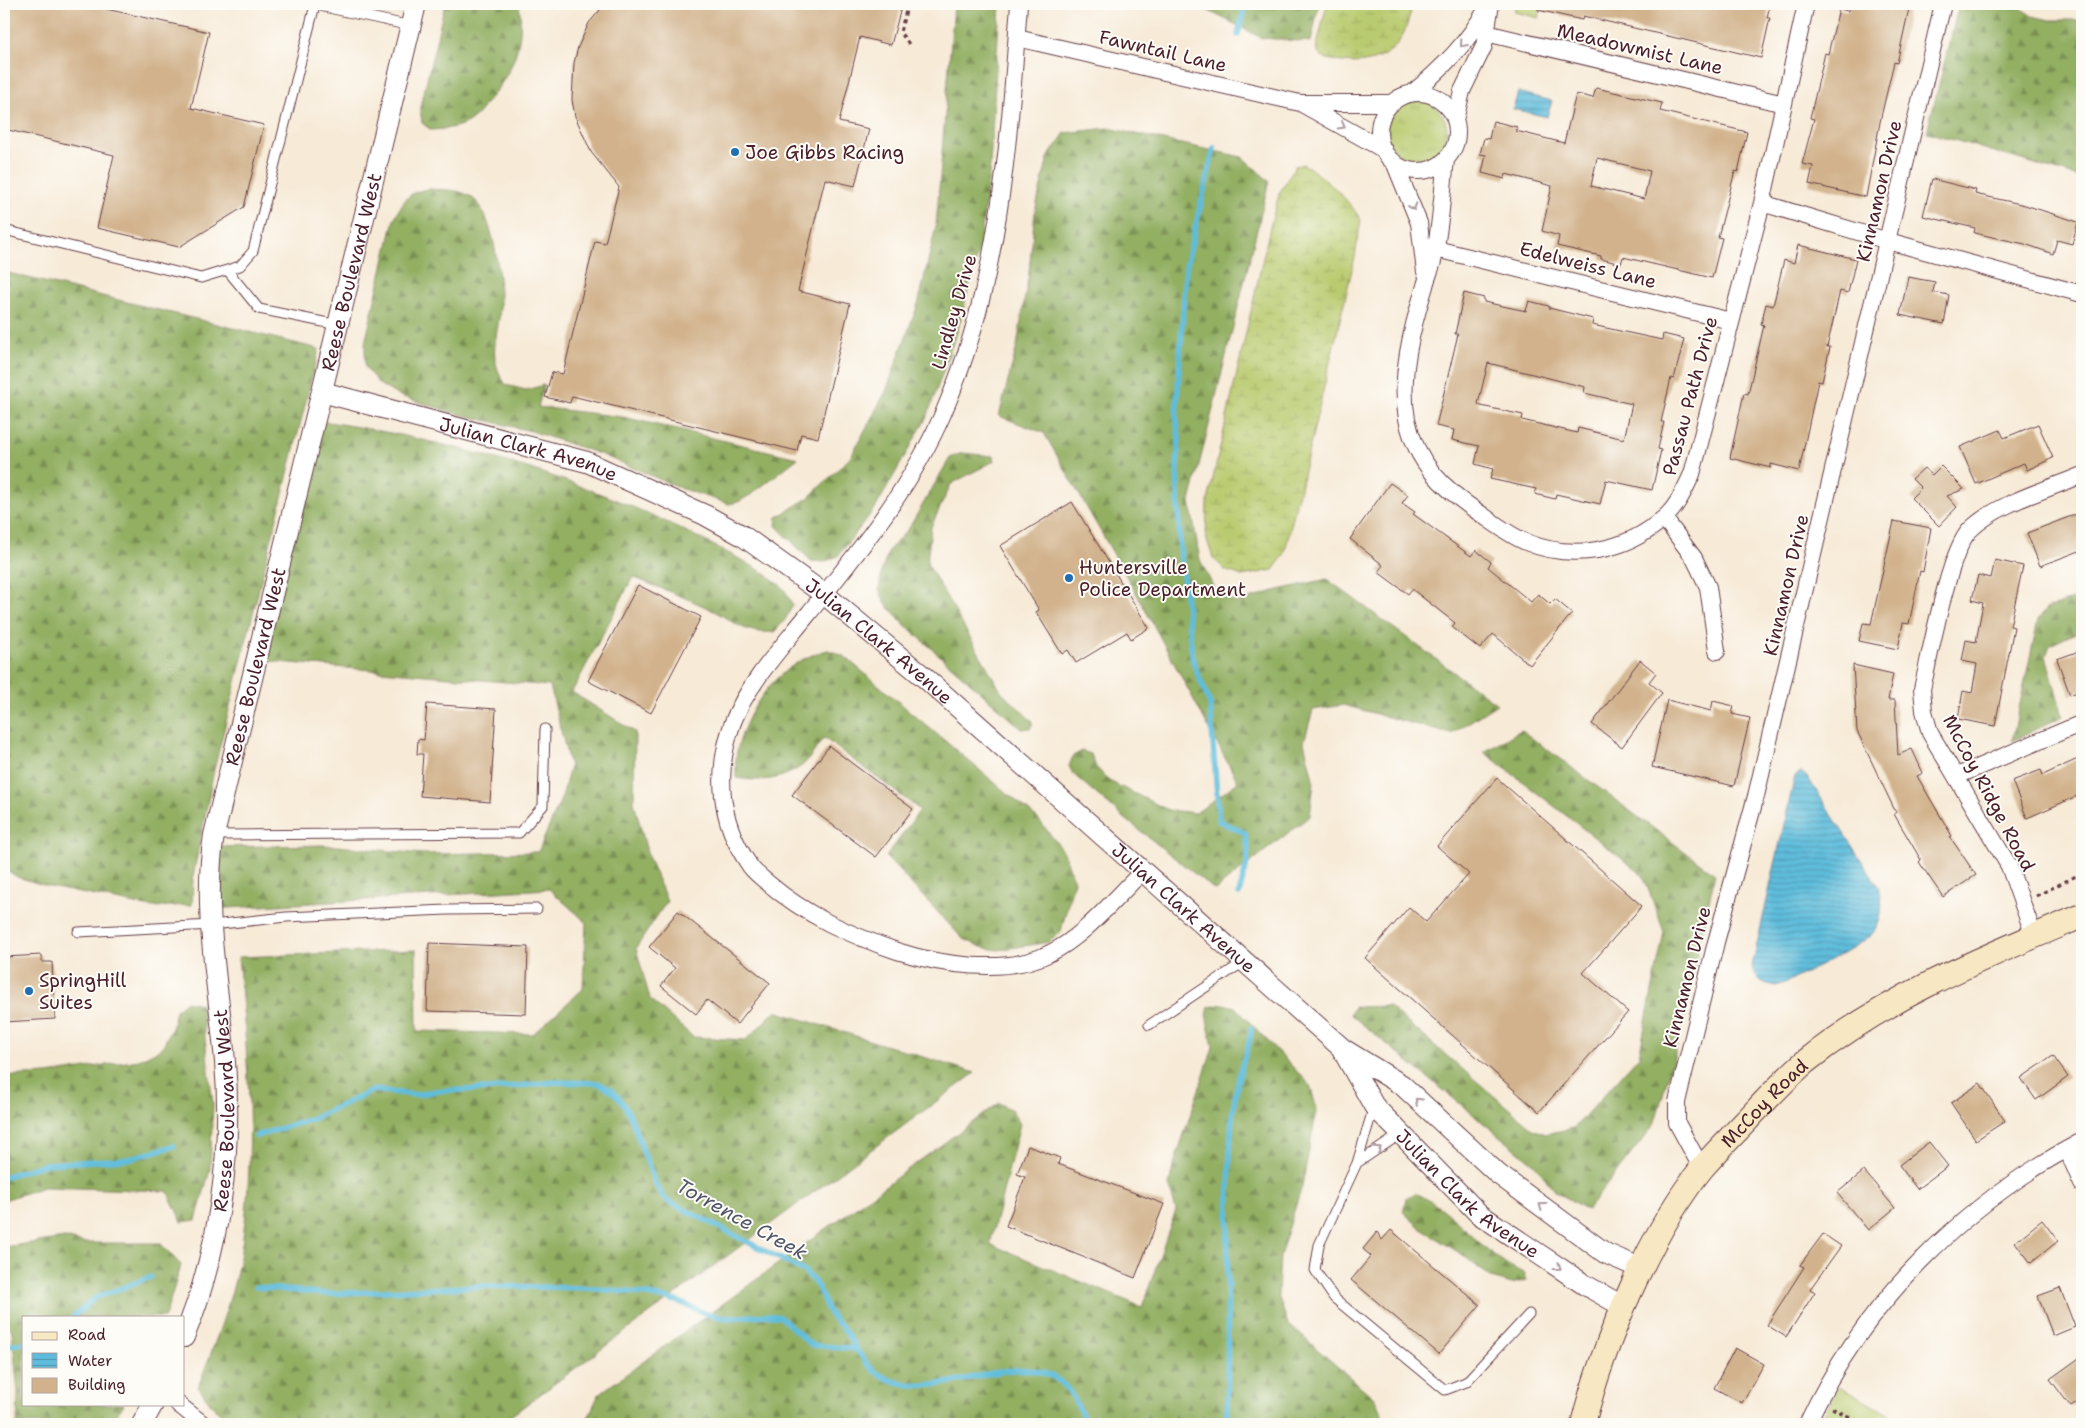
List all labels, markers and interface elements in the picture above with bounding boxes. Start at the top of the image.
street label: Meadowmist Lane [1555,18,1725,80]
street label: Fawntail Lane [1097,24,1229,78]
one-way arrow [1460,39,1469,48]
street label: Kinnamon Drive [1851,118,1907,264]
one-way arrow [1337,120,1346,130]
place label: Joe Gibbs Racing [745,140,904,165]
marker: Joe Gibbs Racing [729,146,741,158]
street label: Reese Boulevard West [315,170,387,374]
one-way arrow [1407,202,1417,211]
street label: Edelweiss Lane [1517,236,1659,294]
street label: Lindley Drive [926,251,982,373]
street label: Passau Path Drive [1657,314,1723,478]
street label: Julian Clark Avenue [437,411,621,487]
street label: Kinnamon Drive [1758,512,1814,658]
place label: Huntersville Police Department [1079,555,1246,602]
street label: Reese Boulevard West [219,565,291,768]
street label: Julian Clark Avenue [801,572,958,709]
marker: Huntersville Police Department [1063,572,1075,584]
street label: McCoy Ridge Road [1937,710,2041,876]
street label: Julian Clark Avenue [1107,837,1261,978]
street label: Kinnamon Drive [1657,904,1717,1050]
place label: SpringHill Suites [39,968,127,1015]
marker: SpringHill Suites [23,985,35,997]
street label: Reese Boulevard West [207,1008,240,1214]
street label: McCoy Road [1715,1053,1813,1153]
one-way arrow [1415,1098,1424,1107]
street label: Julian Clark Avenue [1391,1124,1545,1264]
one-way arrow [1372,1146,1382,1155]
water label: Torrence Creek [672,1172,812,1266]
one-way arrow [1538,1203,1548,1212]
one-way arrow [1553,1261,1562,1271]
legend [22,1316,185,1406]
text: Road [68,1325,106,1345]
text: Water [68,1351,112,1371]
text: Building [68,1375,125,1395]

